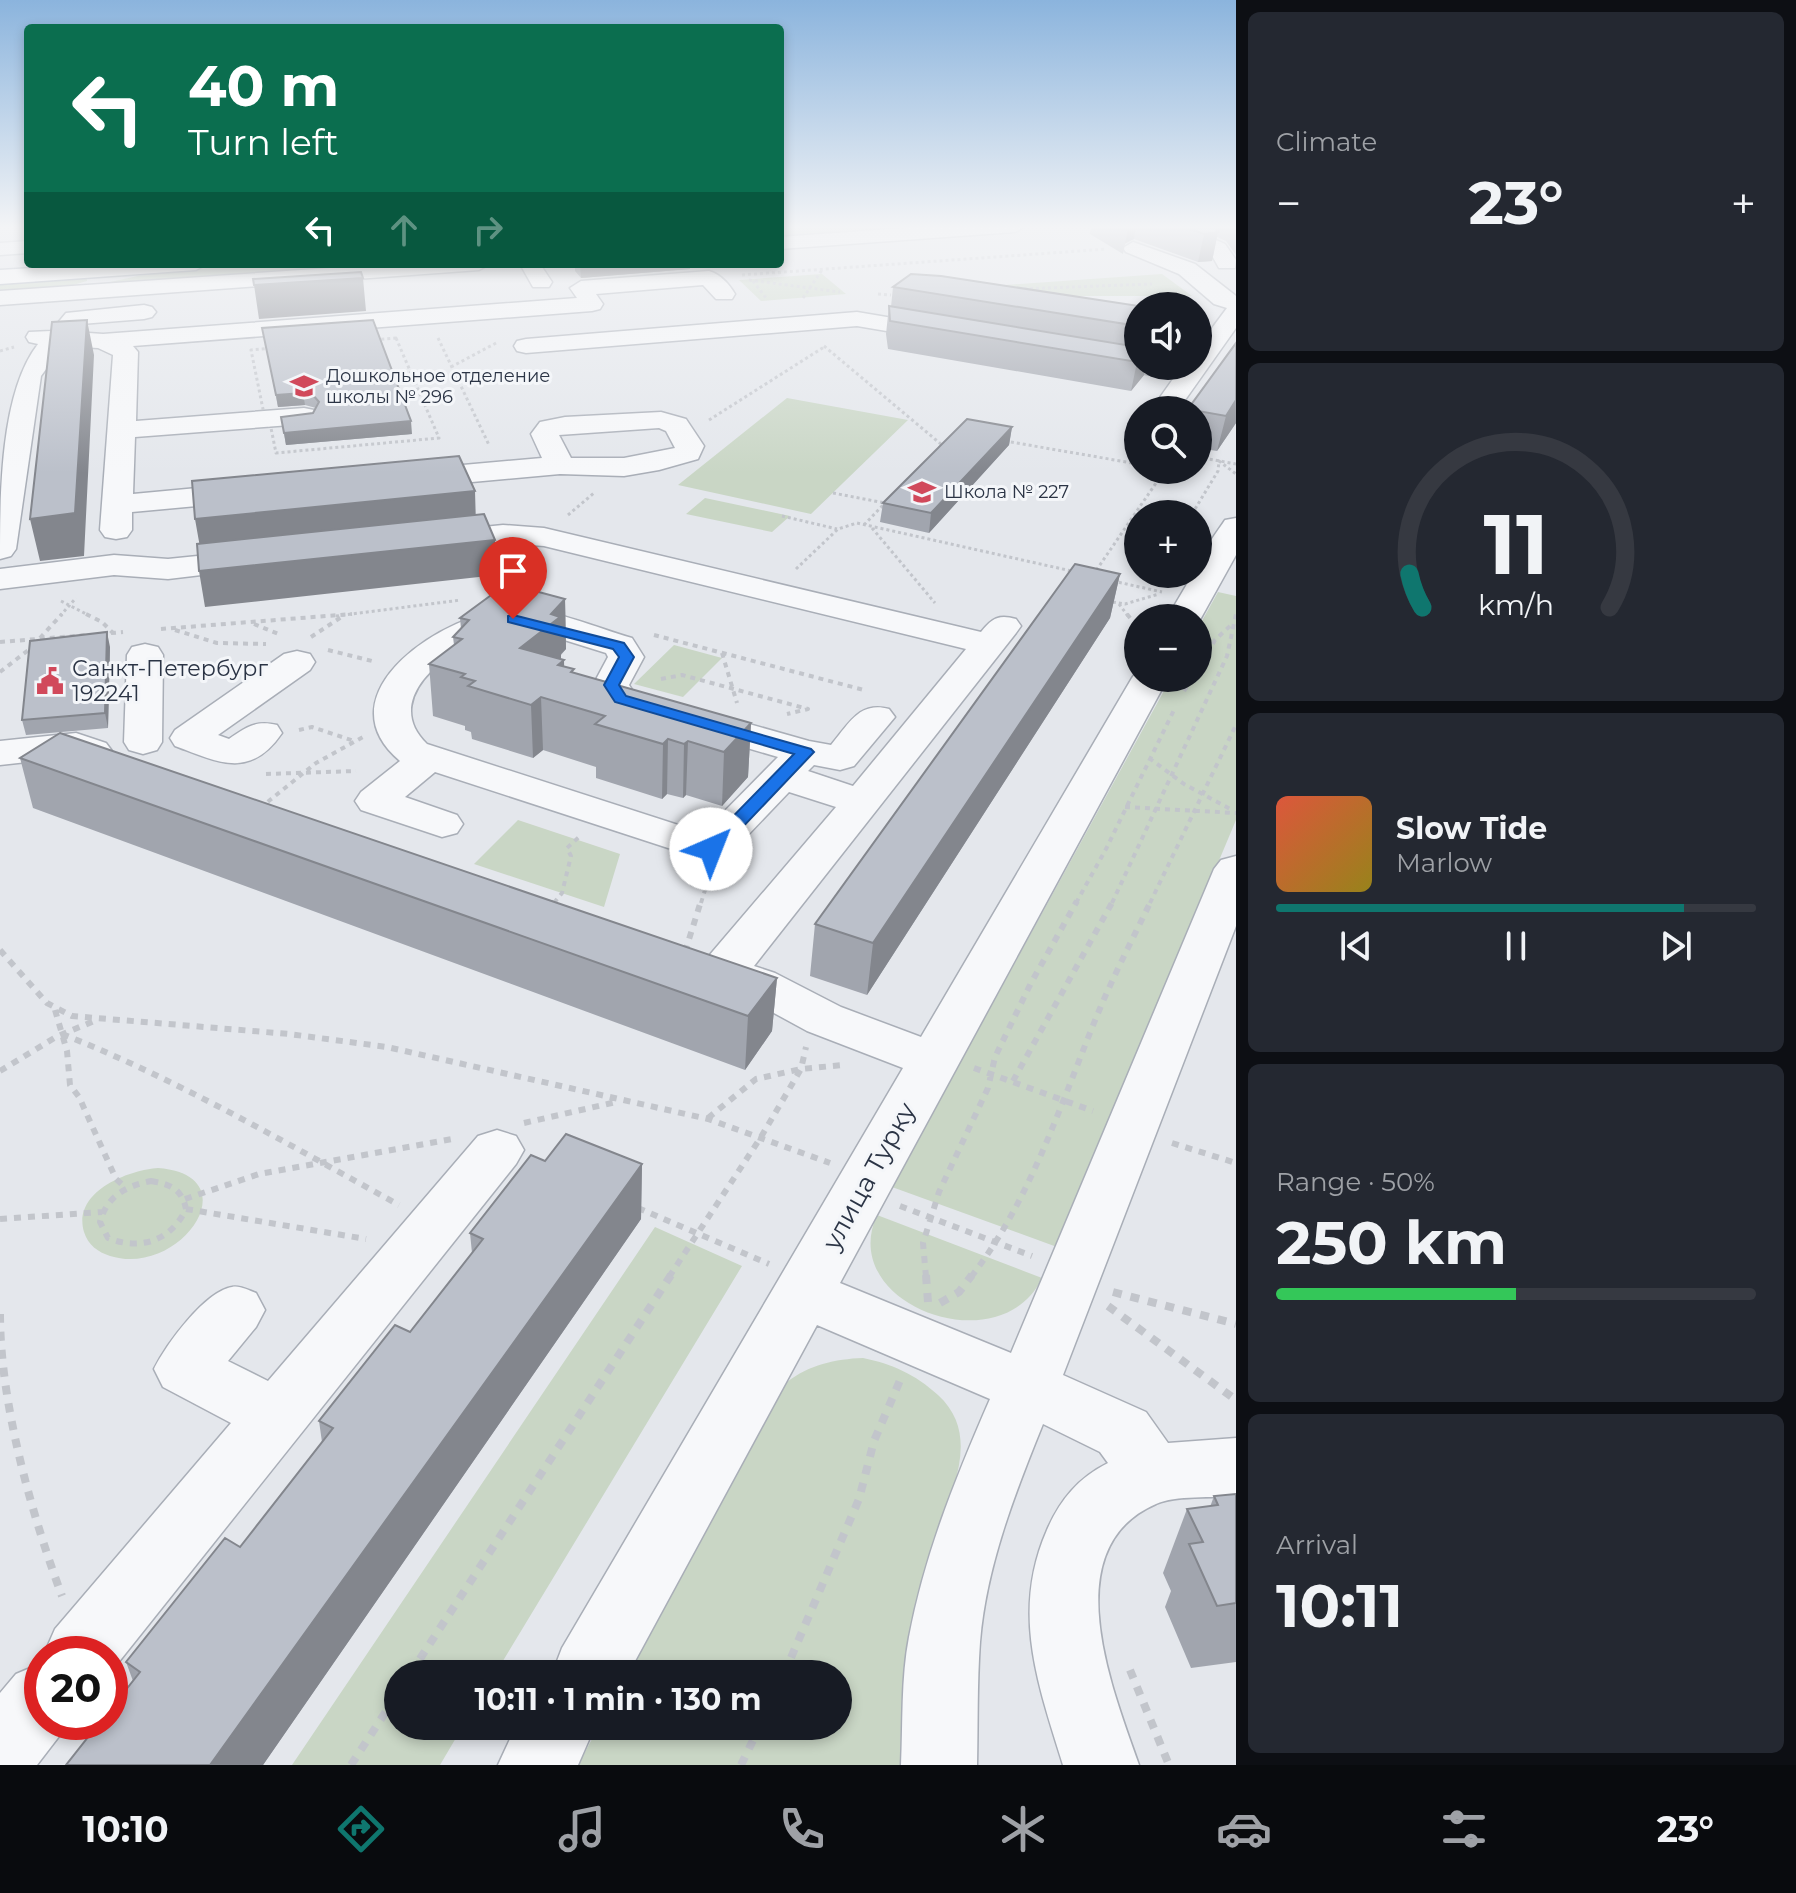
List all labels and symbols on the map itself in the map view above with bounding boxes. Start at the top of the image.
place label: Дошкольное отделение школы № 296 [326,365,551,408]
school or university icon: Дошкольное отделение школы № 296 [289,371,319,401]
school or university icon: Школа № 227 [907,477,937,507]
place label: Школа № 227 [944,481,1069,503]
pin [479,537,547,619]
place label: Санкт-Петербург 192241 [72,655,268,707]
public building icon: Санкт-Петербург 192241 [35,666,65,696]
position arrow [669,807,753,891]
street label: улица Турку [815,1096,923,1256]
speed limit sign: 20 [24,1636,128,1740]

